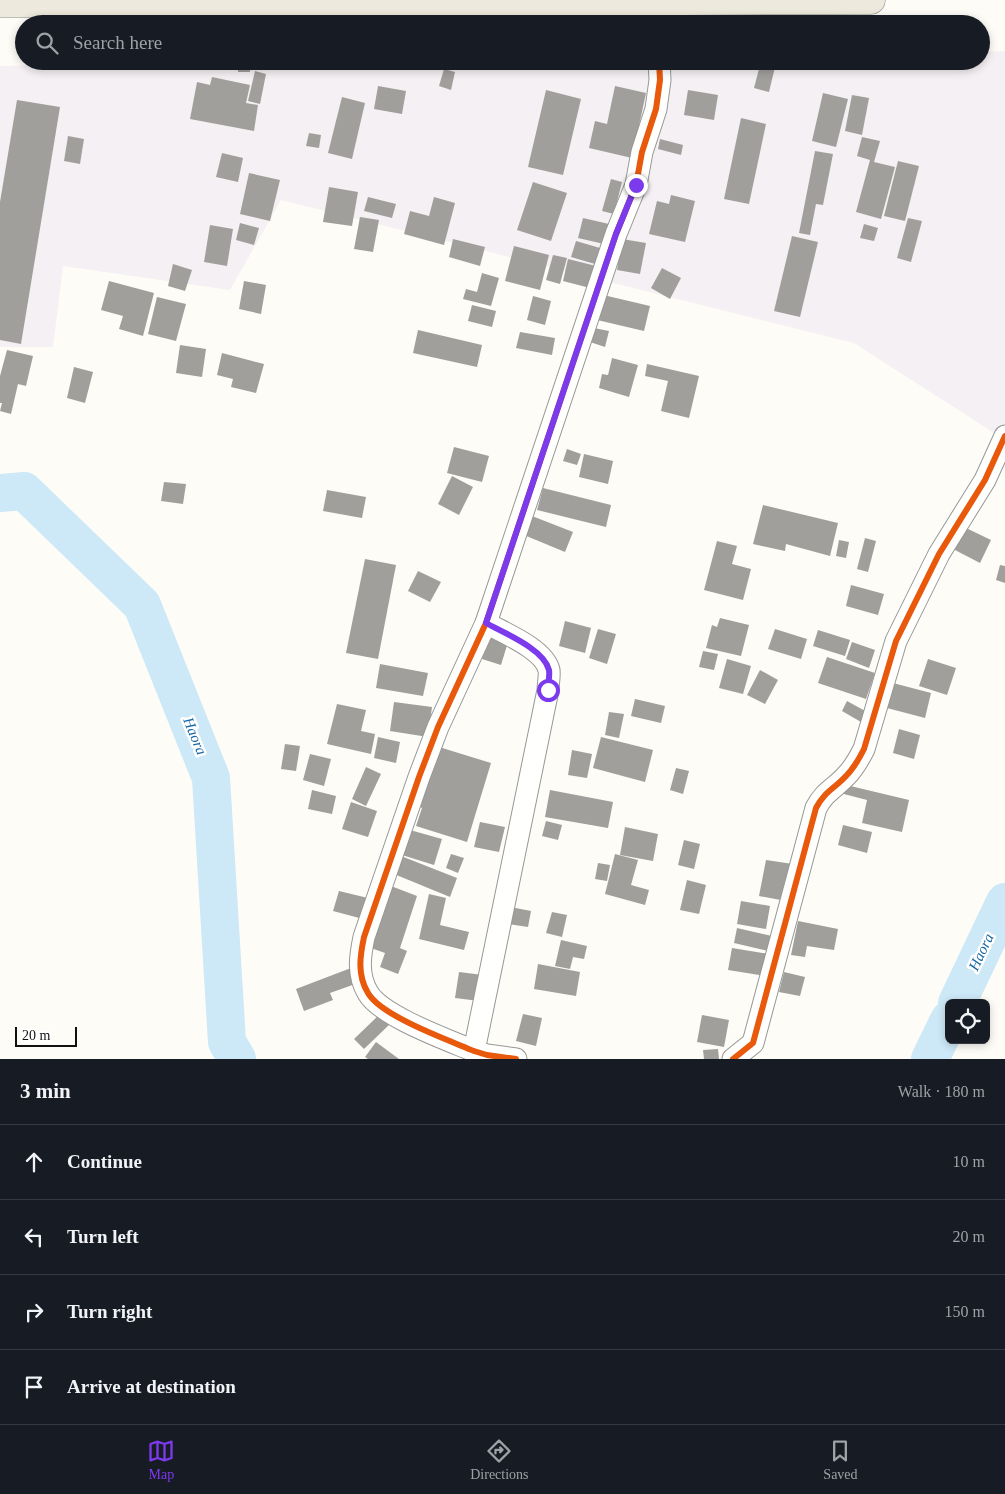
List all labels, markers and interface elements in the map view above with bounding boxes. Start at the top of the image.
search box [15,15,990,70]
icon: search [33,29,61,57]
text: Search here [73,32,162,53]
route end [625,174,648,197]
route start [537,679,560,702]
water label: Haora [180,714,210,757]
water label: Haora [965,931,997,974]
map controls [945,999,990,1044]
button: locate [945,999,990,1044]
scale bar [15,1024,78,1047]
text: 20 m [22,1028,50,1043]
text: 3 min [20,1079,71,1103]
text: Walk · 180 m [898,1083,985,1100]
icon: ahead [20,1148,48,1176]
text: Continue [67,1151,142,1172]
text: 10 m [953,1153,985,1170]
icon: left [20,1223,48,1251]
text: Turn left [67,1226,139,1247]
text: 20 m [953,1228,985,1245]
icon: right [20,1298,48,1326]
text: Turn right [67,1301,152,1322]
text: 150 m [945,1303,985,1320]
icon: arrive [20,1373,48,1401]
text: Arrive at destination [67,1376,236,1397]
tab: Map [147,1437,175,1483]
tab: Directions [470,1437,529,1483]
tab: Saved [823,1437,858,1483]

